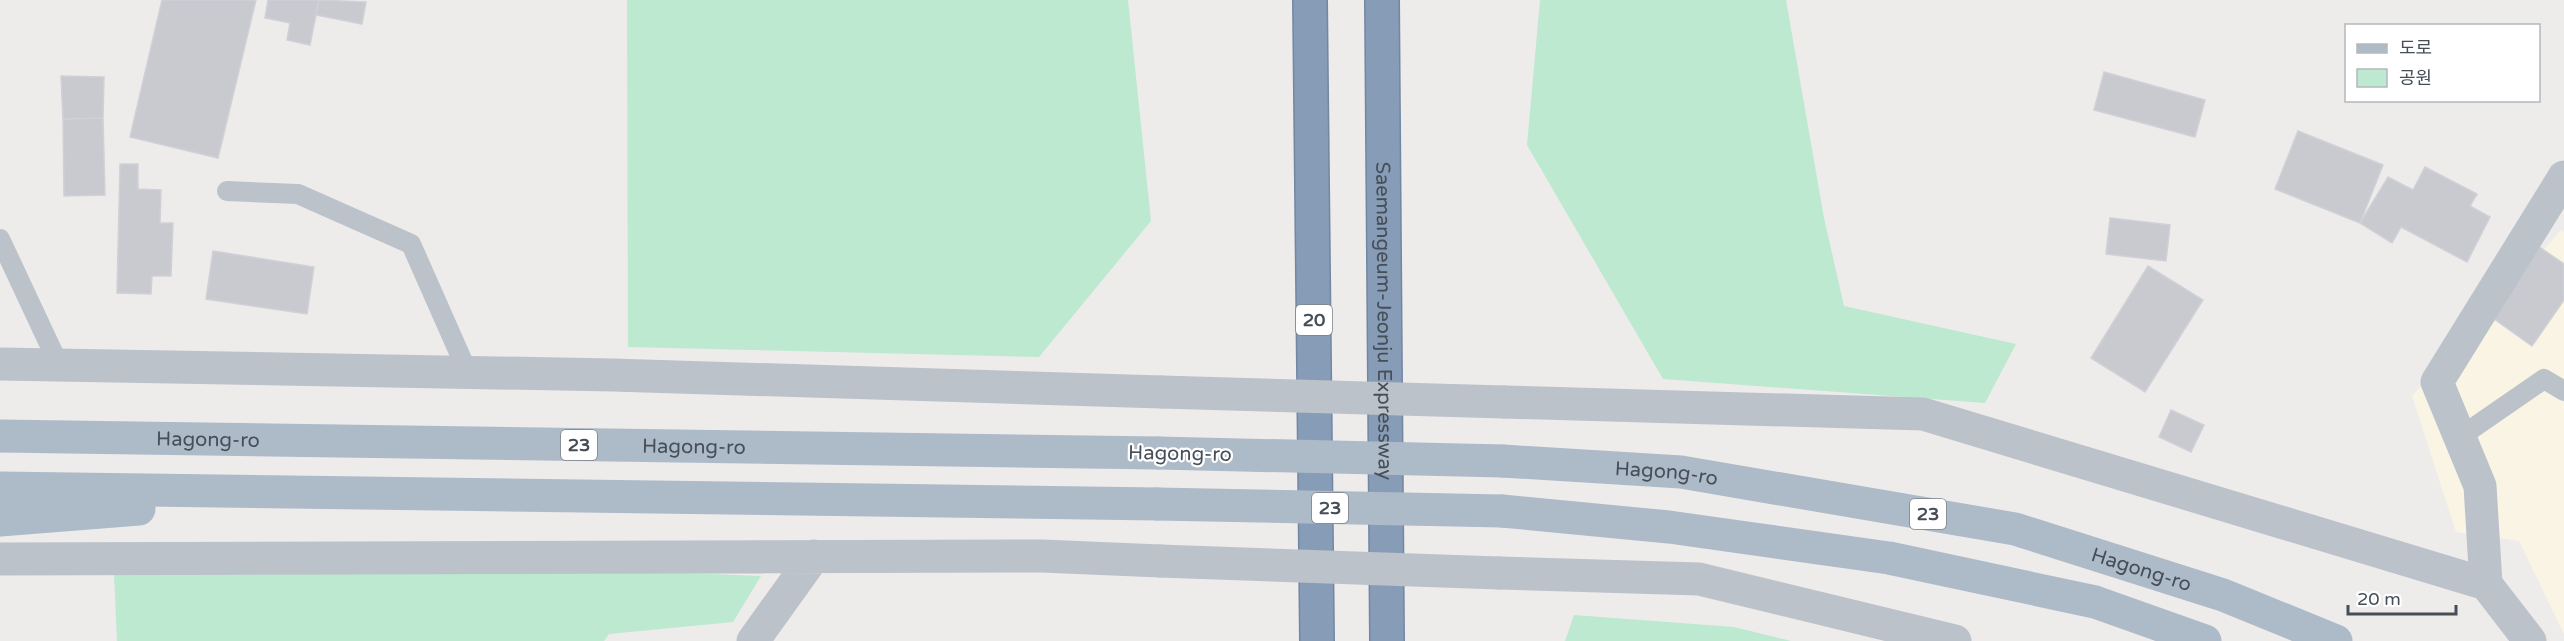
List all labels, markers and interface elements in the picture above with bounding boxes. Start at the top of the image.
legend [2345,24,2540,102]
text: 도로 [2399,37,2432,59]
text: 공원 [2399,67,2432,89]
street label: Saemangeum-Jeonju Expressway [1370,162,1397,481]
road number: 20 [1296,305,1332,335]
street label: Hagong-ro [156,427,260,453]
road number: 23 [561,430,597,460]
street label: Hagong-ro [642,434,746,460]
street label: Hagong-ro [1128,441,1232,467]
street label: Hagong-ro [1614,457,1720,491]
road number: 23 [1312,493,1348,523]
road number: 23 [1910,499,1946,529]
street label: Hagong-ro [2088,543,2194,597]
scale bar [2348,578,2456,616]
text: 20 m [2357,588,2401,610]

